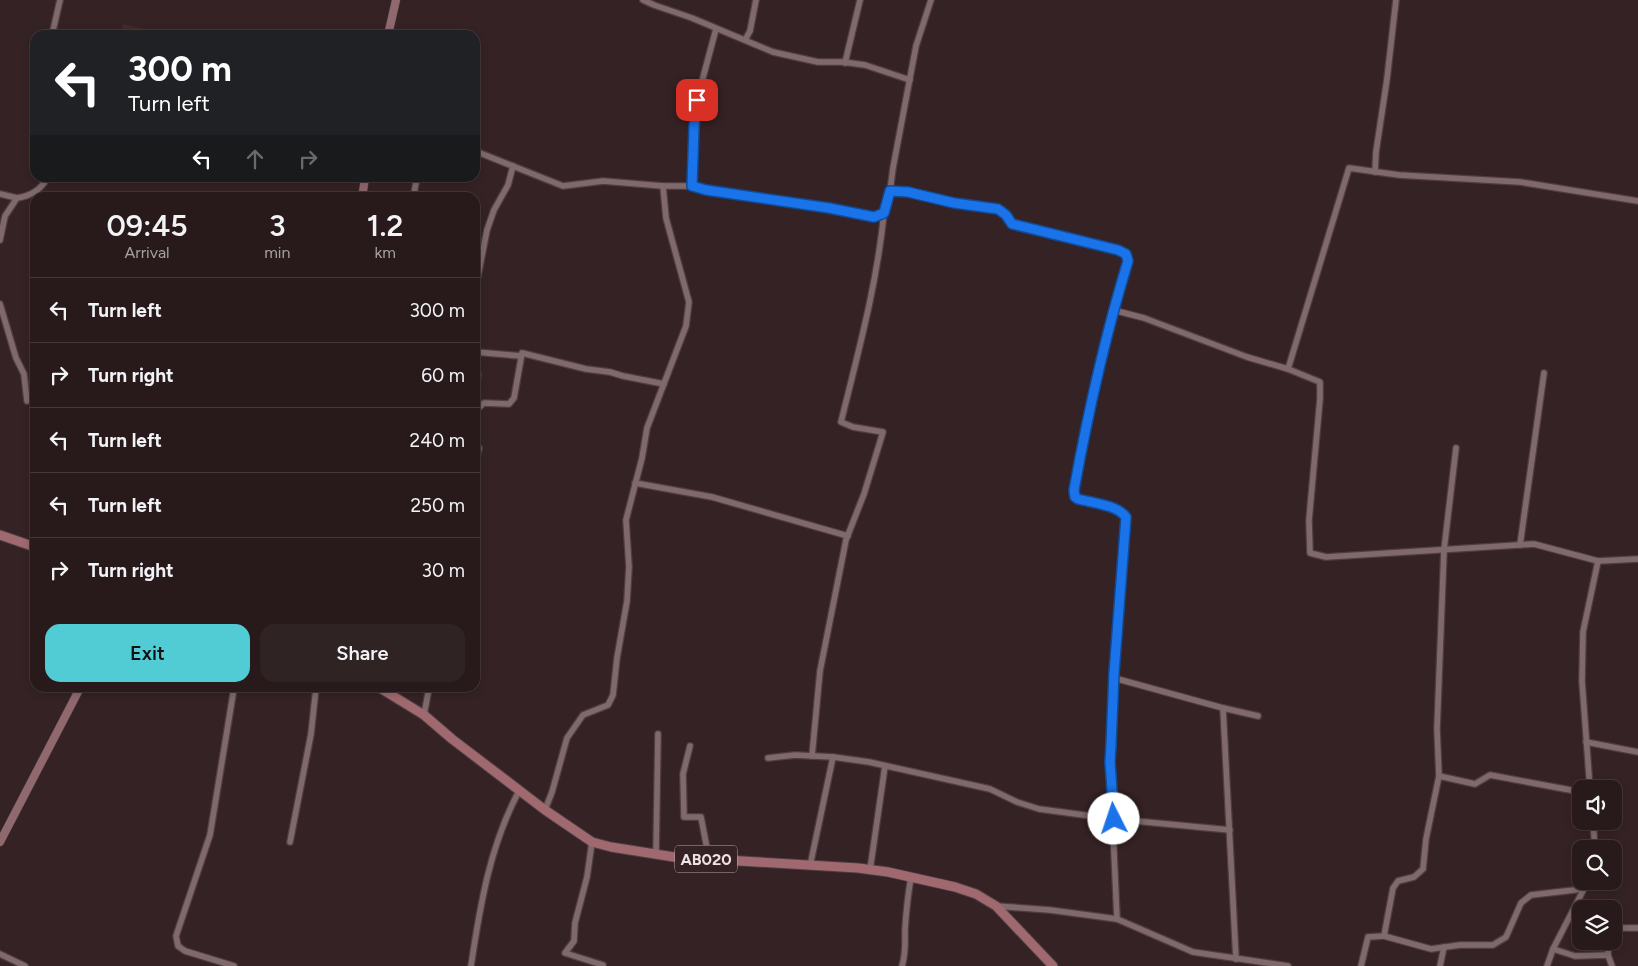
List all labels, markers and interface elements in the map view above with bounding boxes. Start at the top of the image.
text: 300 m [128,48,232,90]
icon: left [45,50,110,115]
pin [676,79,718,121]
icon: arrive [683,86,711,114]
text: Turn left [128,90,210,117]
icon: left [188,145,216,173]
icon: ahead [241,145,269,173]
icon: right [294,145,322,173]
text: 09:45 [106,207,188,244]
text: 3 [269,207,286,244]
text: 1.2 [367,207,404,244]
text: Arrival [124,243,170,262]
text: min [264,243,290,262]
text: km [374,243,396,262]
icon: left [45,296,73,324]
text: Turn left [88,299,162,322]
text: 300 m [409,299,465,322]
icon: right [45,361,73,389]
text: Turn right [88,364,174,387]
text: 60 m [421,364,465,387]
icon: left [45,426,73,454]
text: Turn left [88,429,162,452]
text: 240 m [410,429,465,452]
icon: left [45,491,73,519]
text: Turn left [88,494,162,517]
text: 250 m [410,494,465,517]
icon: right [45,556,73,584]
text: Turn right [88,559,174,582]
text: 30 m [422,559,465,582]
button: Exit [45,624,250,682]
button: Share [260,624,465,682]
map controls [1572,780,1622,950]
button: sound [1572,780,1622,830]
position arrow [1087,792,1139,844]
button: search [1572,840,1622,890]
road number: AB020 [675,846,737,872]
button: layers [1572,900,1622,950]

